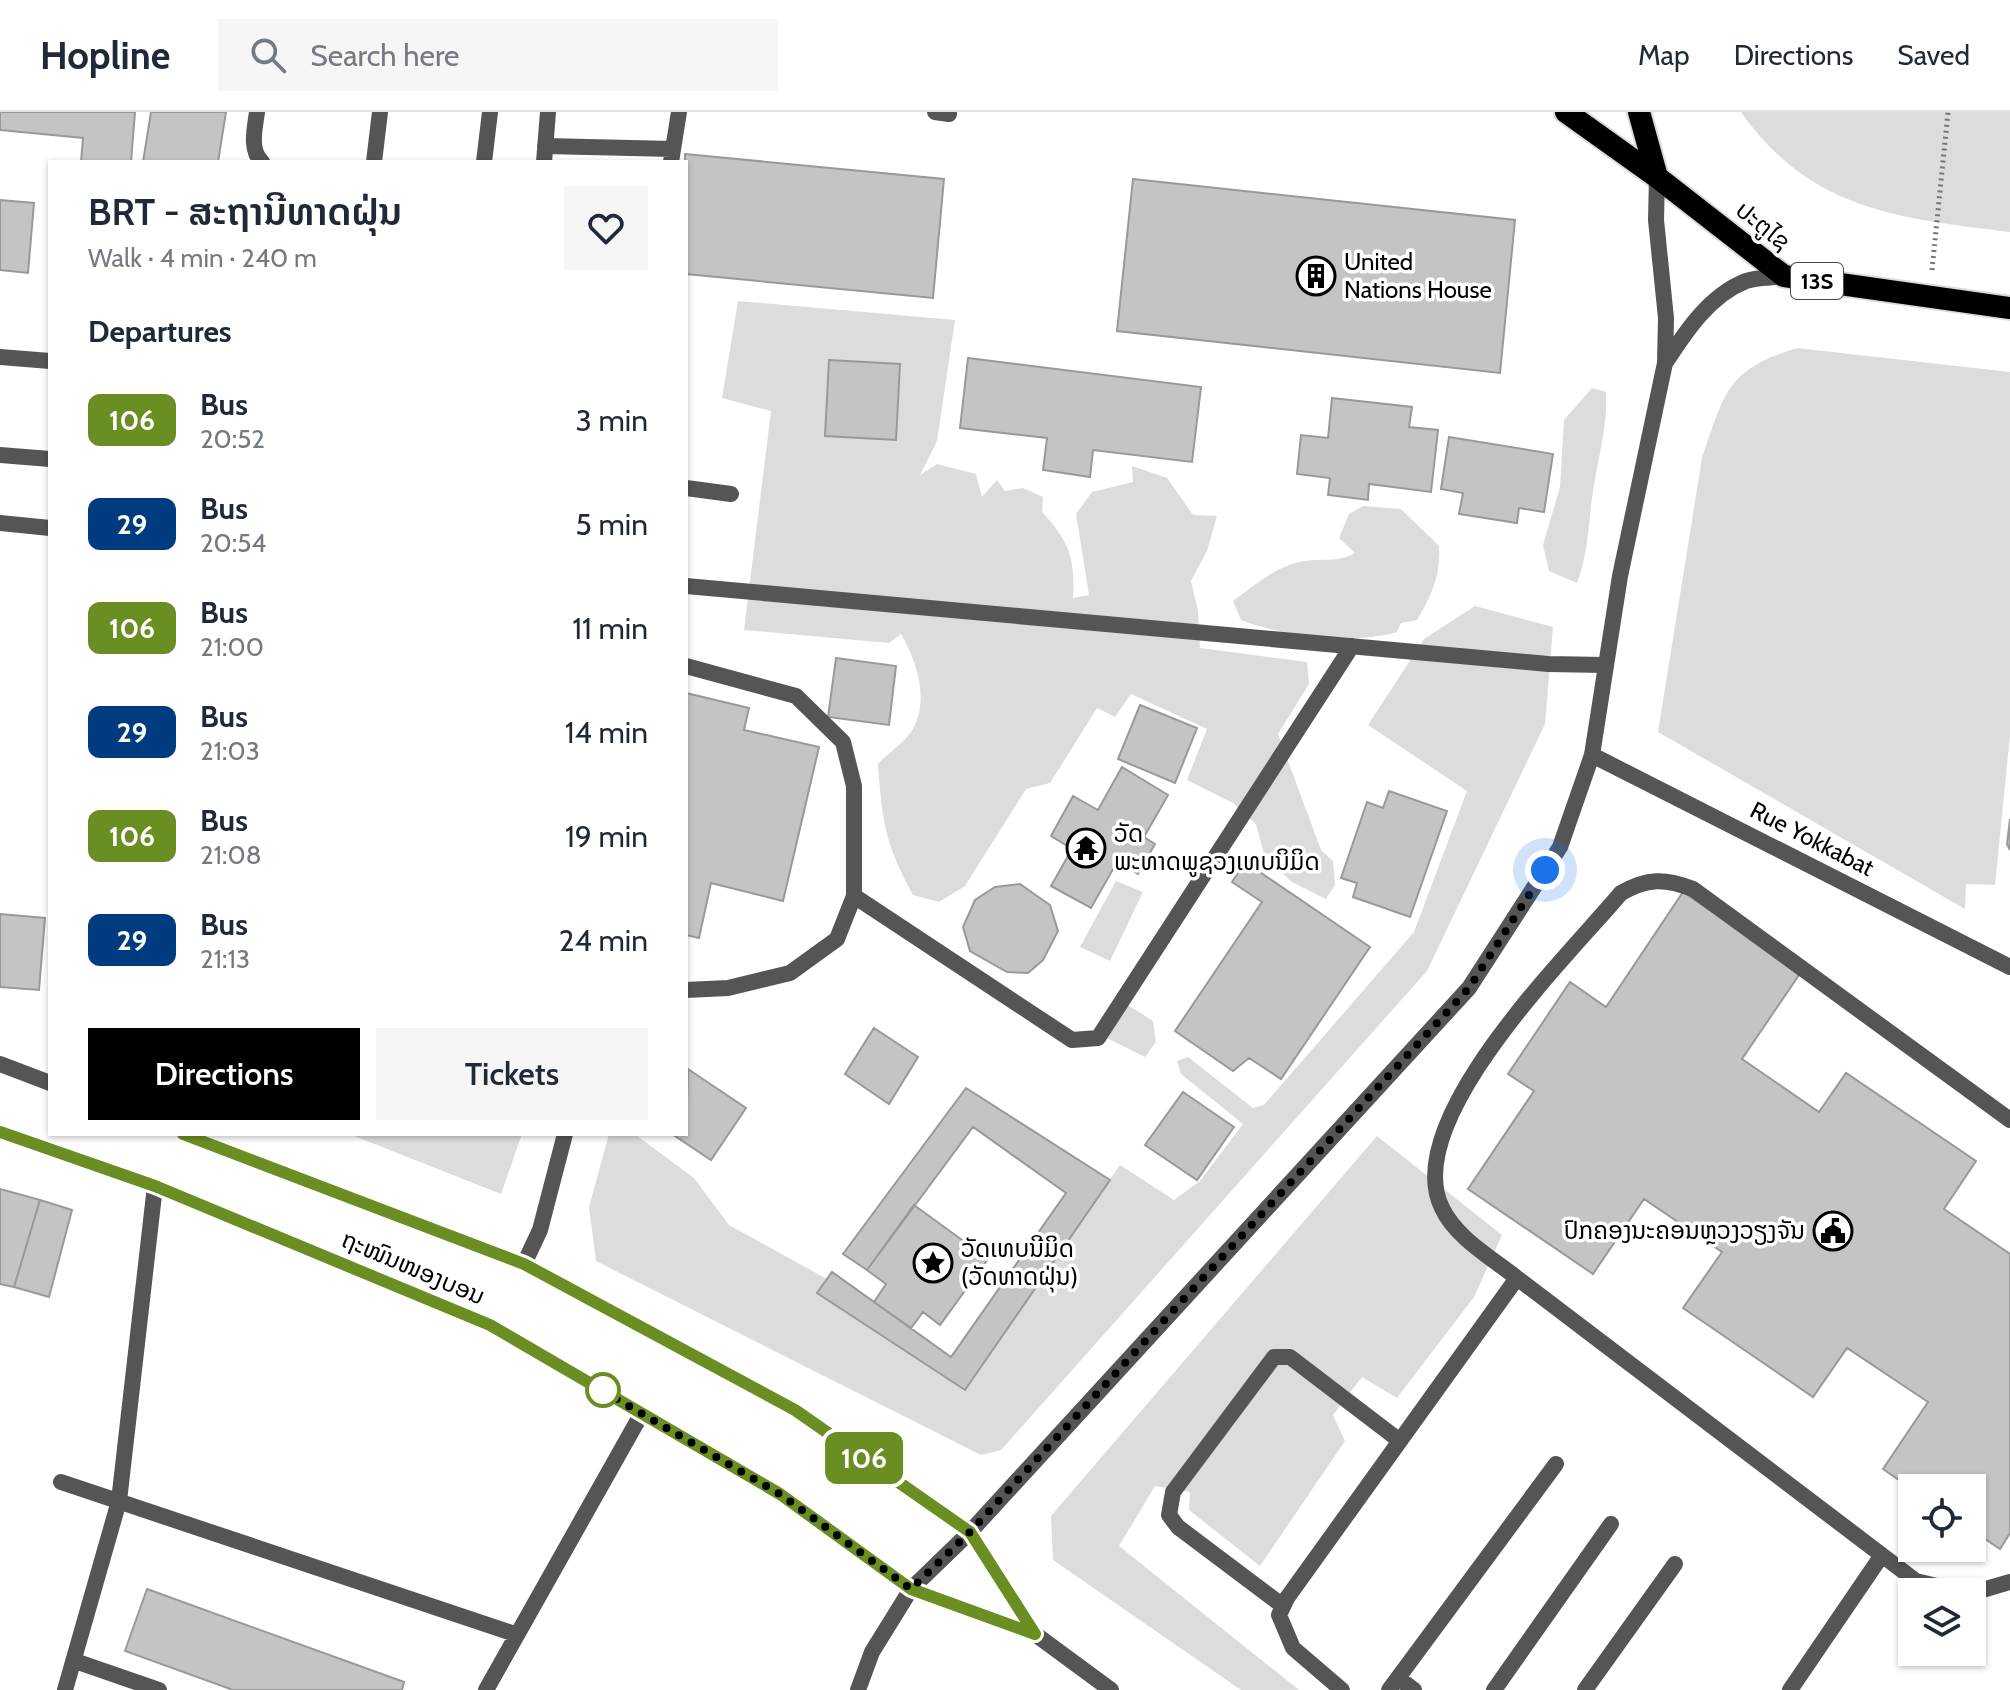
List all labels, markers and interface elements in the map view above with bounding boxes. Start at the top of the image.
search box [218,19,778,91]
text: Hopline [40,32,170,79]
icon: search [246,33,290,77]
text: Search here [310,37,459,74]
text: Map [1638,38,1690,72]
text: Directions [1734,38,1853,72]
text: Saved [1897,38,1970,72]
button: heart [564,186,648,270]
text: BRT - ສະຖານີທາດຝຸ່ນ [88,188,402,235]
street label: ປະຕູໄຊ [1730,195,1796,257]
text: Walk · 4 min · 240 m [88,242,317,274]
place label: United Nations House [1344,247,1492,304]
building icon: United Nations House [1295,255,1337,297]
road number: 13S [1791,263,1843,299]
text: Departures [88,313,232,350]
text: Bus [200,386,248,423]
text: 3 min [576,402,648,439]
text: 106 [109,403,155,437]
text: 20:52 [200,423,265,455]
text: Bus [200,490,248,527]
text: 5 min [576,506,648,543]
text: 29 [117,507,147,541]
text: 20:54 [200,527,266,559]
text: Bus [200,594,248,631]
text: 11 min [572,610,648,647]
text: 106 [109,611,155,645]
text: 21:00 [200,631,264,663]
text: Bus [200,698,248,735]
text: 14 min [565,714,648,751]
text: 29 [117,715,147,749]
text: 21:03 [200,735,260,767]
street label: Rue Yokkabat [1746,795,1879,882]
text: Bus [200,802,248,839]
text: 19 min [565,818,648,855]
text: 106 [109,819,155,853]
place label: ວັດ ພະທາດພູຊວງເທບນິມິດ [1114,819,1320,877]
temple icon: ວັດ ພະທາດພູຊວງເທບນິມິດ [1065,827,1107,869]
text: 21:08 [200,839,261,871]
your location [1525,850,1565,890]
text: Bus [200,906,248,943]
text: 24 min [559,922,648,959]
text: 29 [117,923,147,957]
text: 21:13 [200,943,250,975]
button: Directions [88,1028,360,1120]
button: Tickets [376,1028,648,1120]
public building icon: ປົກຄອງນະຄອນຫຼວງວຽງຈັນ [1812,1210,1854,1252]
place label: ປົກຄອງນະຄອນຫຼວງວຽງຈັນ [1564,1216,1805,1245]
street label: ຖະໜົນໜອງບອນ [337,1224,489,1311]
place label: ວັດເທບນີມິດ (ວັດທາດຝຸ່ນ) [961,1234,1078,1293]
place icon: ວັດເທບນີມິດ (ວັດທາດຝຸ່ນ) [912,1242,954,1284]
unlabelled marker [586,1373,620,1407]
line badge: 106 [818,1432,910,1484]
text: 106 [841,1441,887,1475]
map controls [1898,1474,1986,1666]
button: locate [1898,1474,1986,1562]
button: layers [1898,1578,1986,1666]

